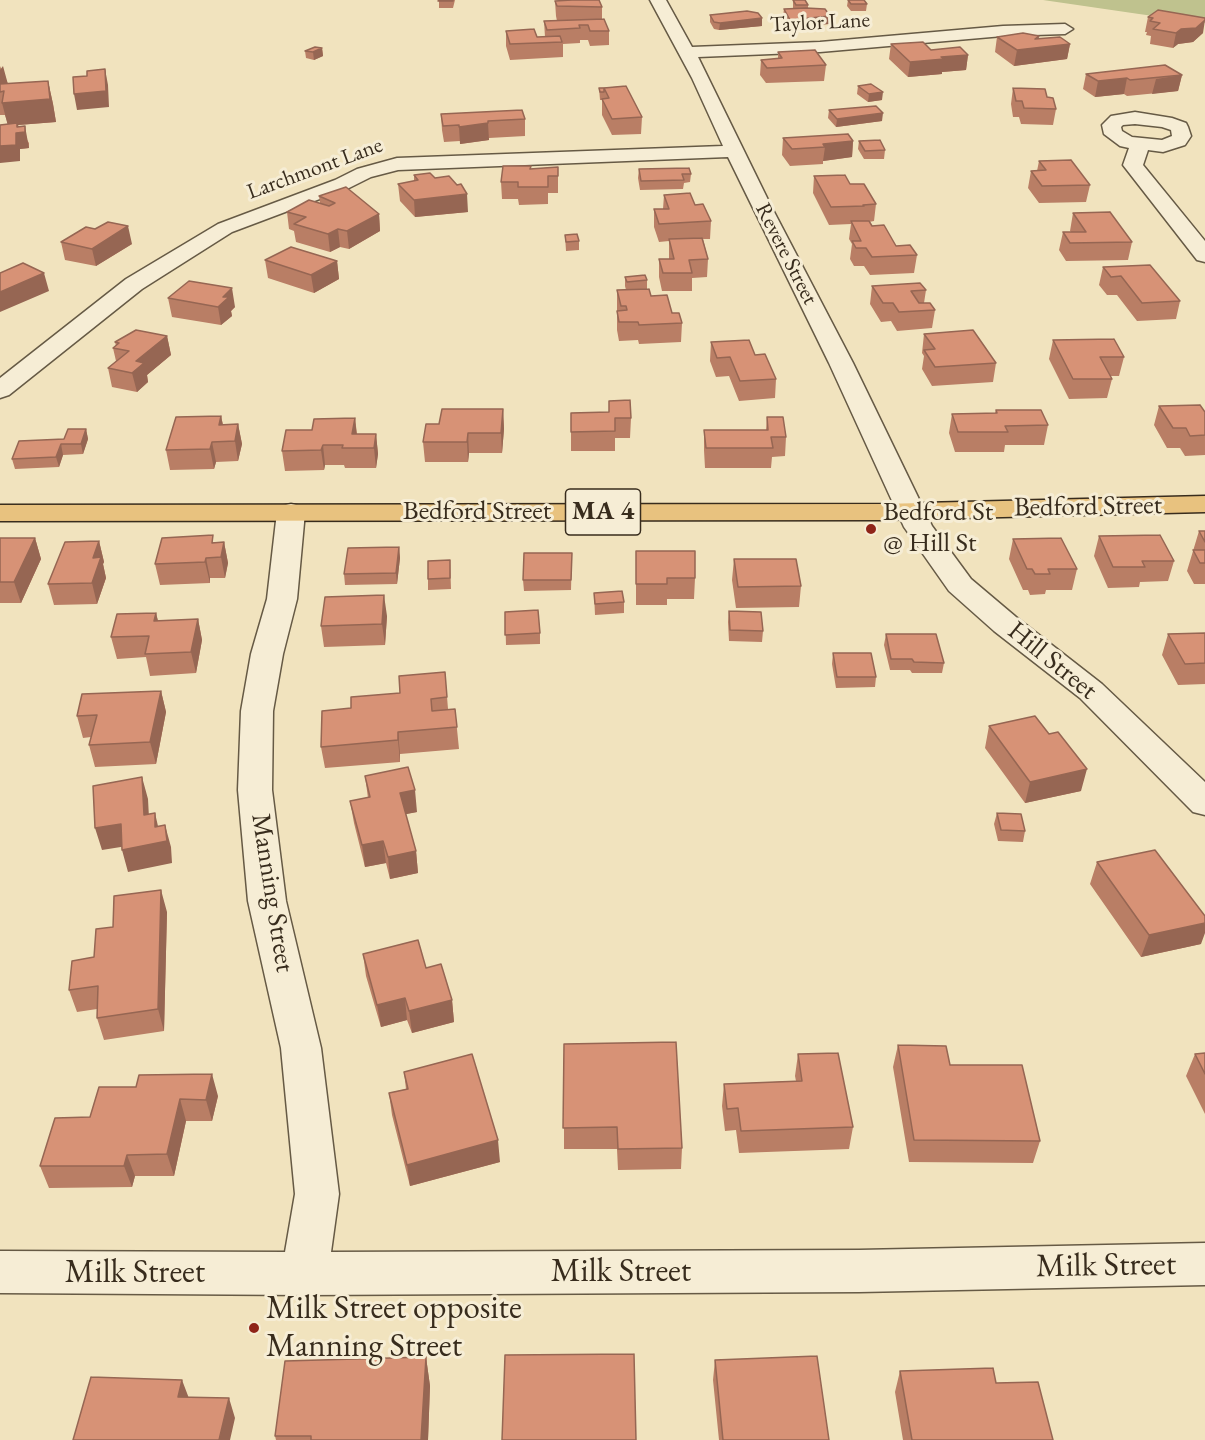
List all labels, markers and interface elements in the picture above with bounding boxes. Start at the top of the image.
street label: Taylor Lane [769,7,871,39]
street label: Larchmont Lane [244,132,386,206]
street label: Revere Street [749,199,823,309]
road number: MA 4 [566,489,640,535]
street label: Bedford Street [1014,490,1162,524]
street label: Bedford Street [403,496,551,528]
place label: Bedford St @ Hill St [883,497,993,560]
marker: Bedford St @ Hill St [864,522,878,536]
street label: Hill Street [1001,615,1103,707]
street label: Manning Street [243,811,301,975]
street label: Milk Street [1036,1245,1176,1287]
street label: Milk Street [551,1252,691,1292]
street label: Milk Street [65,1253,205,1293]
place label: Milk Street opposite Manning Street [266,1289,522,1367]
marker: Milk Street opposite Manning Street [247,1321,261,1335]

